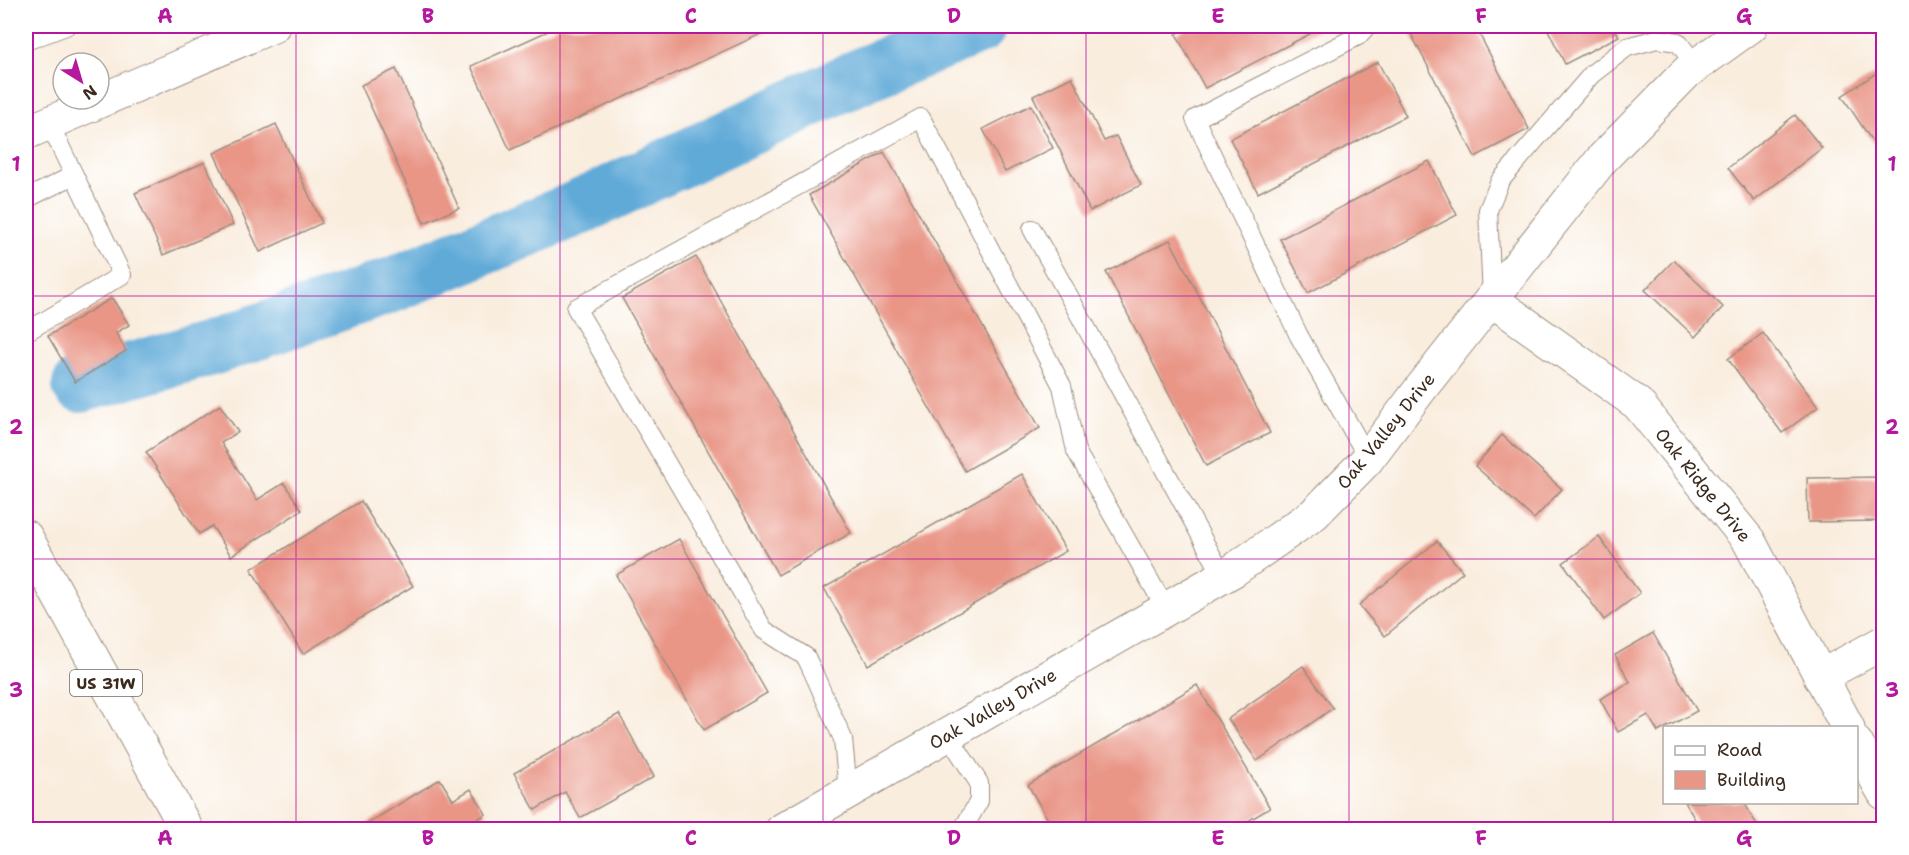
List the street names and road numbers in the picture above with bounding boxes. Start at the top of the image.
street label: Oak Valley Drive [1332,368,1440,494]
street label: Oak Ridge Drive [1649,423,1757,547]
street label: Oak Valley Drive [925,663,1061,755]
road number: US 31W [70,670,142,696]

